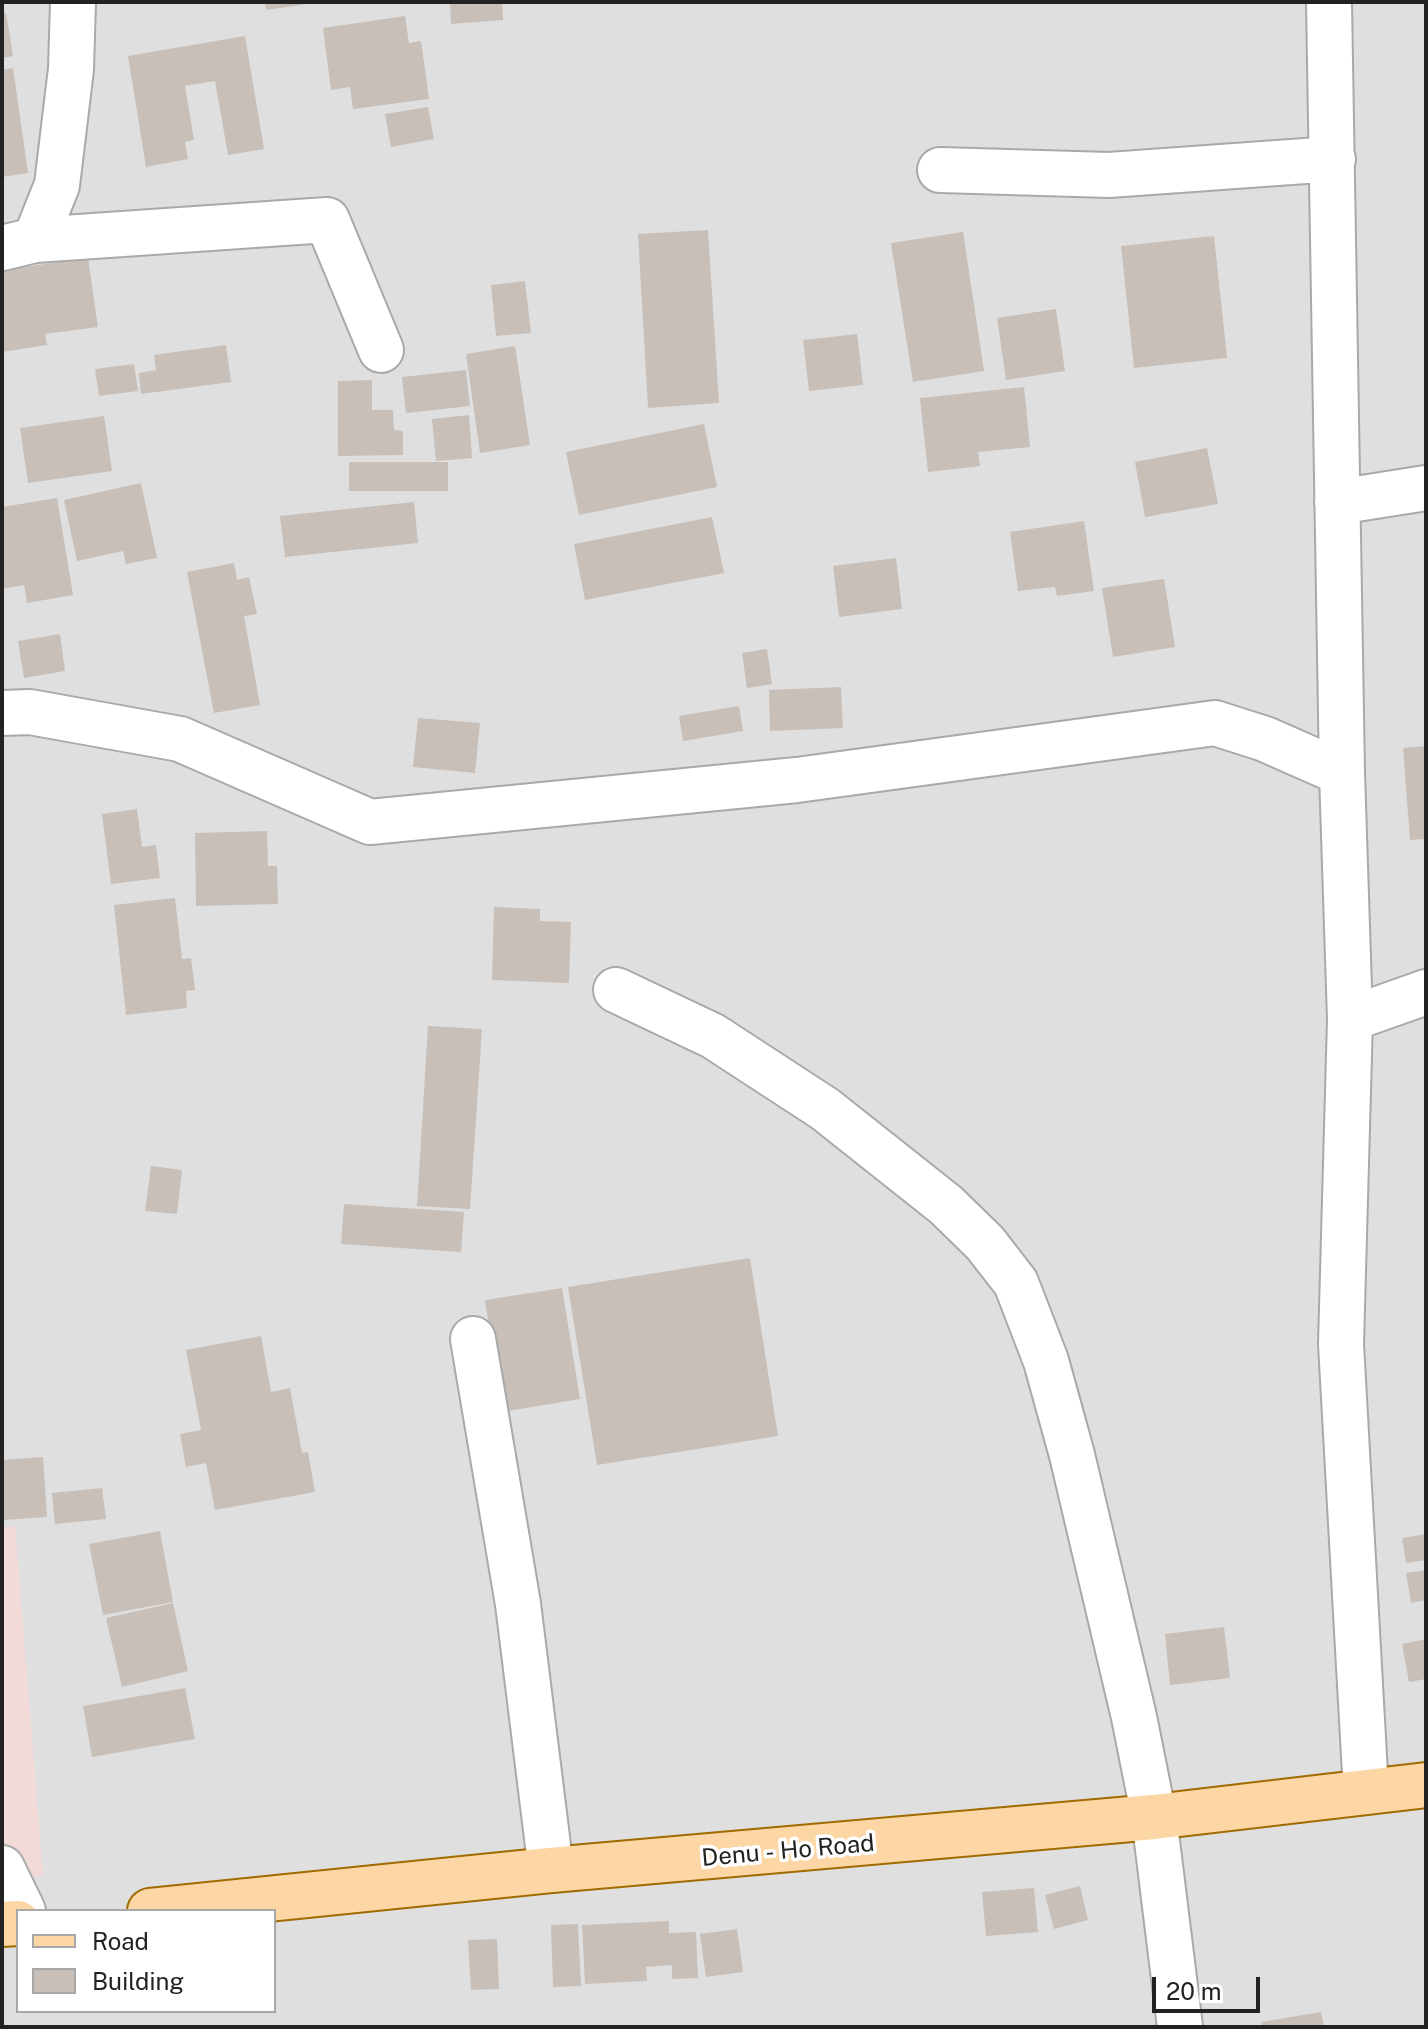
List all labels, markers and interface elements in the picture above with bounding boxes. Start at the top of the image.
street label: Denu - Ho Road [700,1829,876,1873]
legend [16,1909,276,2013]
text: Road [92,1927,149,1955]
scale bar [1156,1961,1264,2011]
text: Building [92,1967,184,1995]
text: 20 m [1166,1977,1222,2005]

